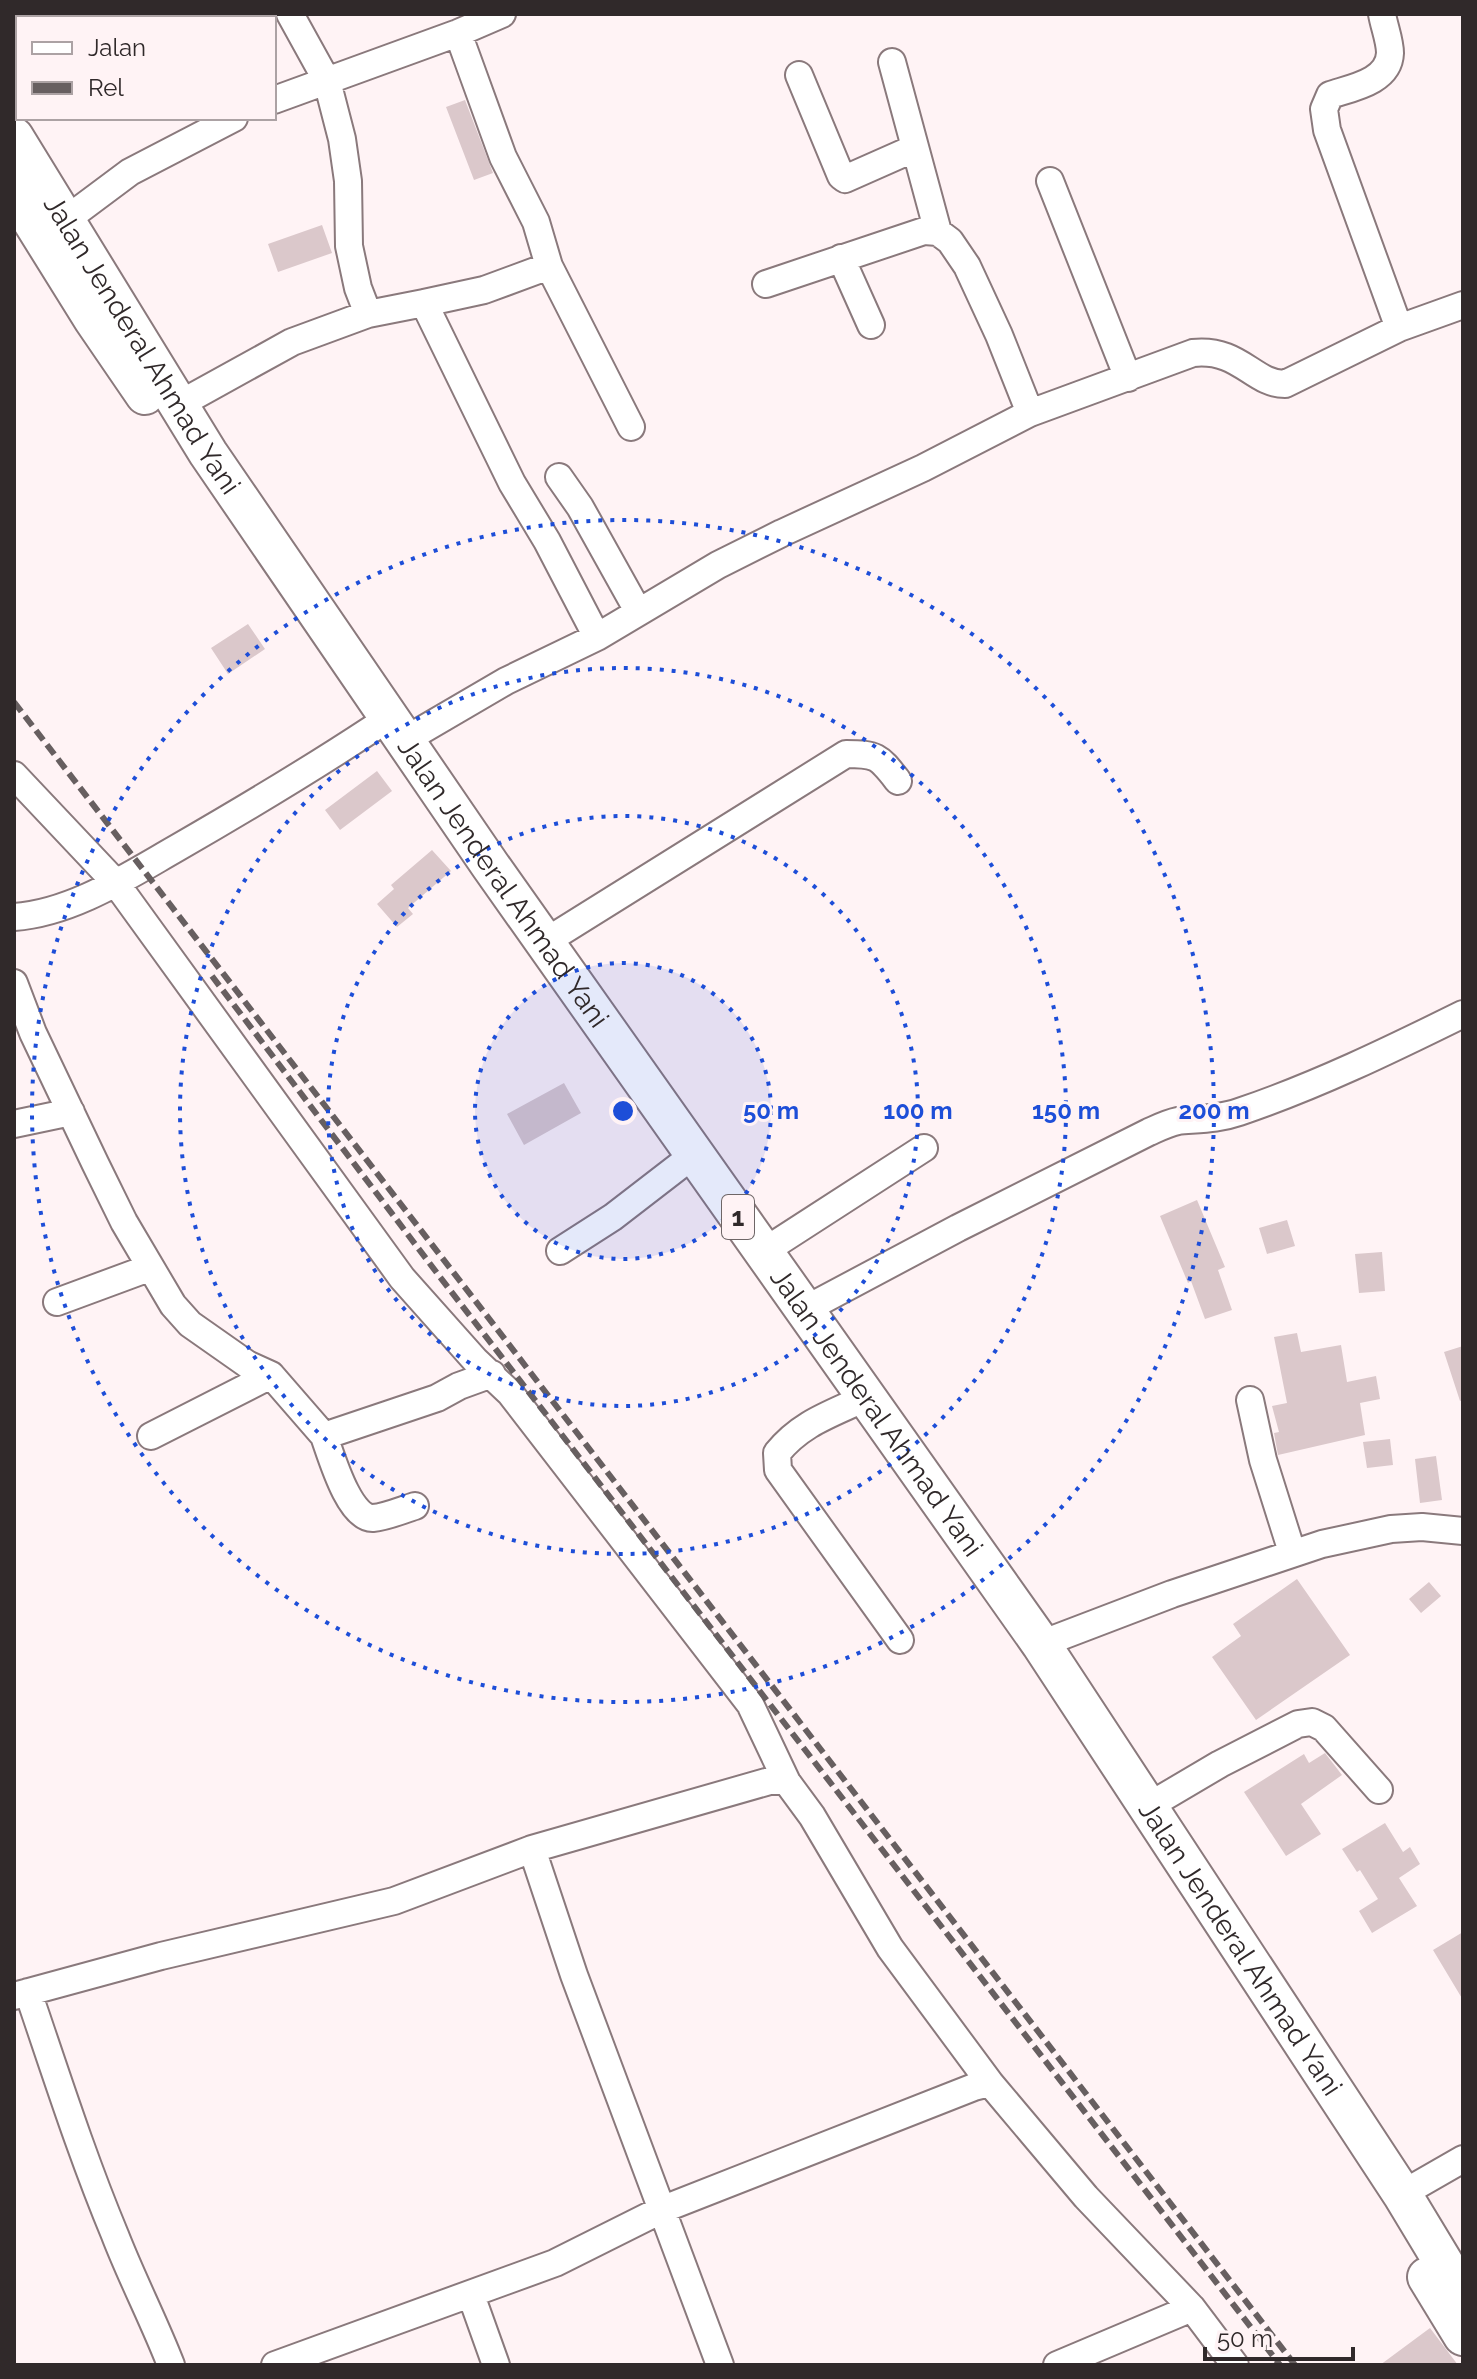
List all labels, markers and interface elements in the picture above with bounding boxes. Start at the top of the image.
legend [16,16,276,120]
text: Jalan [88,33,146,62]
text: Rel [88,73,124,102]
street label: Jalan Jenderal Ahmad Yani [37,189,248,500]
street label: Jalan Jenderal Ahmad Yani [391,731,616,1033]
text: 50 m [743,1096,799,1125]
text: 100 m [883,1096,953,1125]
text: 150 m [1032,1096,1100,1125]
text: 200 m [1178,1096,1250,1125]
centre of rings [609,1097,637,1125]
road number: 1 [722,1195,754,1239]
street label: Jalan Jenderal Ahmad Yani [764,1261,990,1562]
street label: Jalan Jenderal Ahmad Yani [1132,1795,1349,2102]
scale bar [1205,2311,1353,2361]
text: 50 m [1217,2324,1273,2353]

